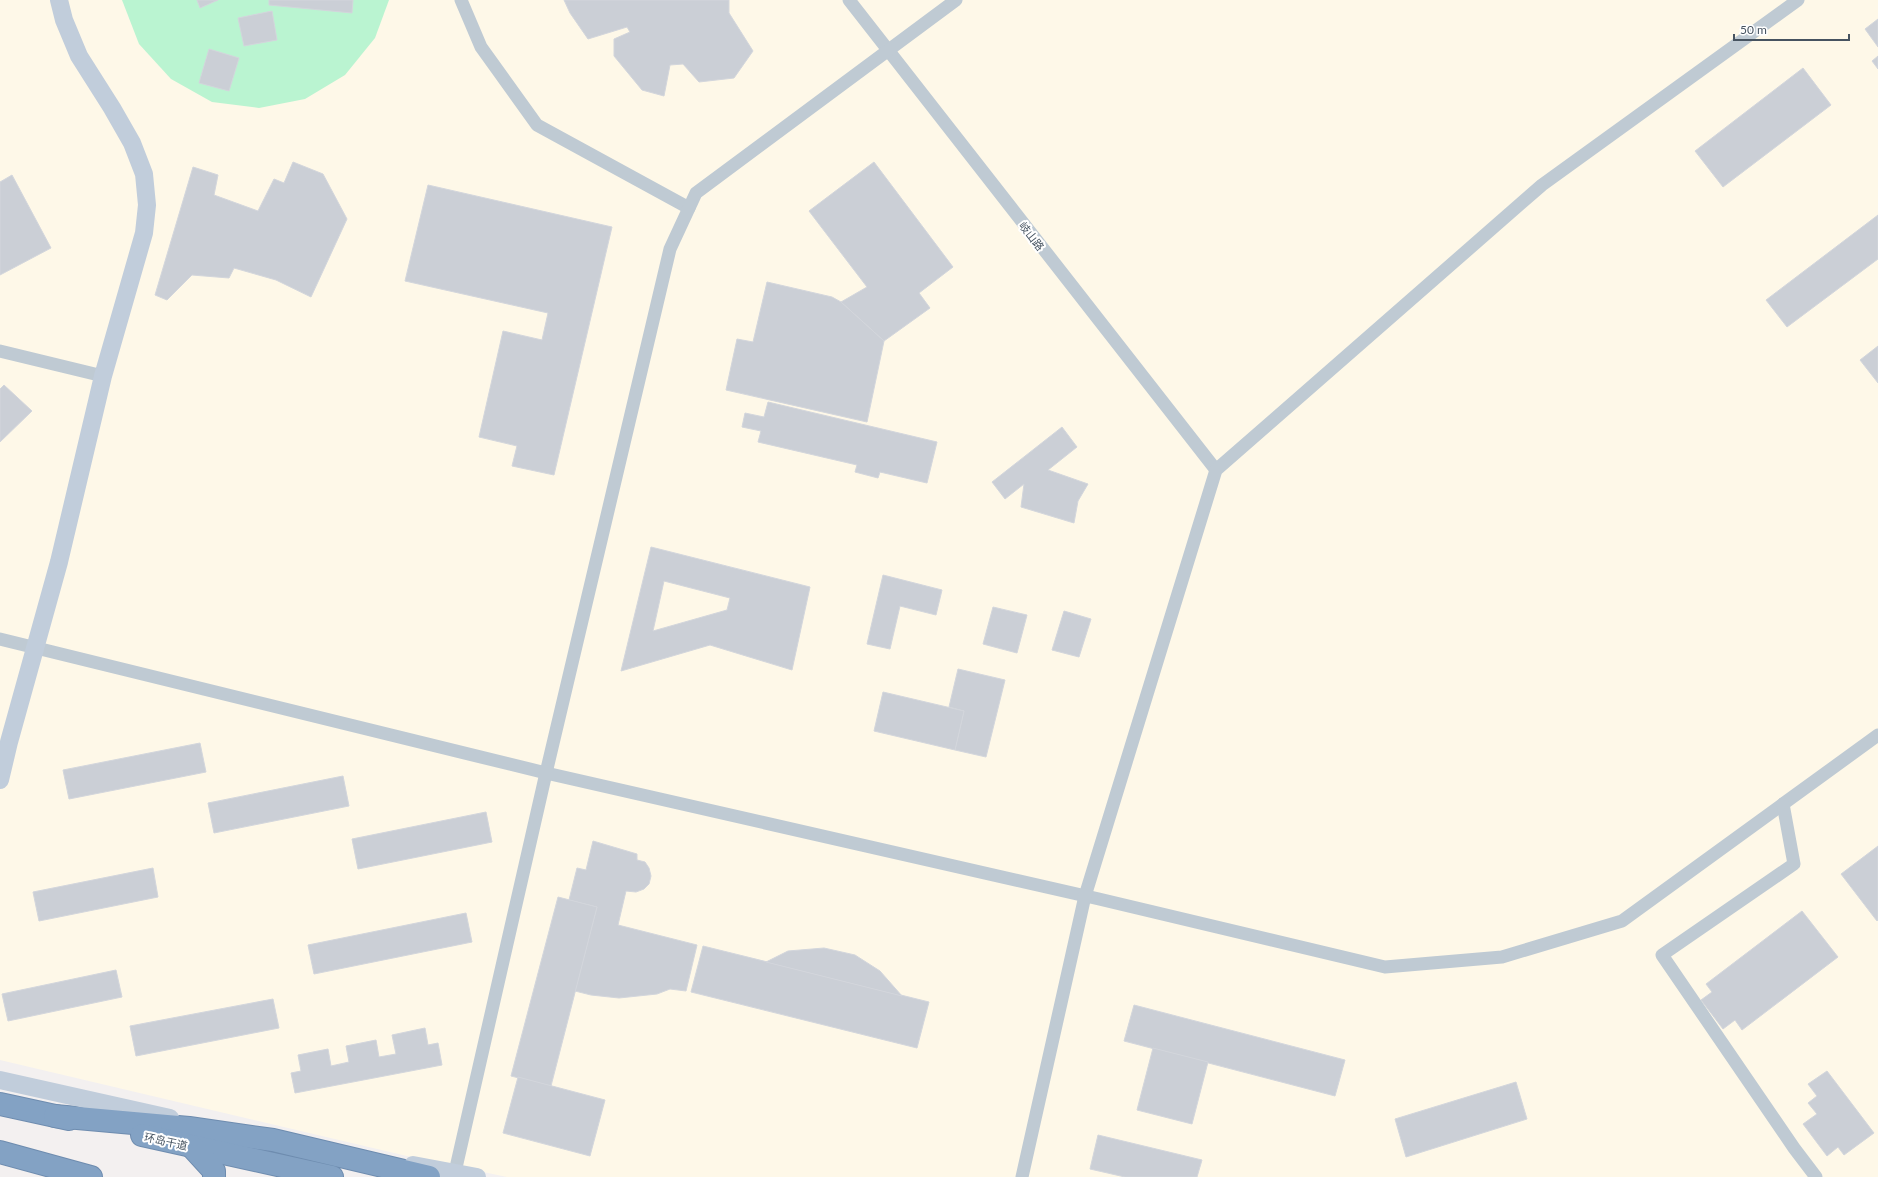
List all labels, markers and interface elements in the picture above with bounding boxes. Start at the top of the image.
scale bar [1734,16,1849,42]
text: 50 m [1740,22,1767,37]
street label: 岐山路 [1017,219,1047,253]
street label: 环岛干道 [143,1130,189,1152]

